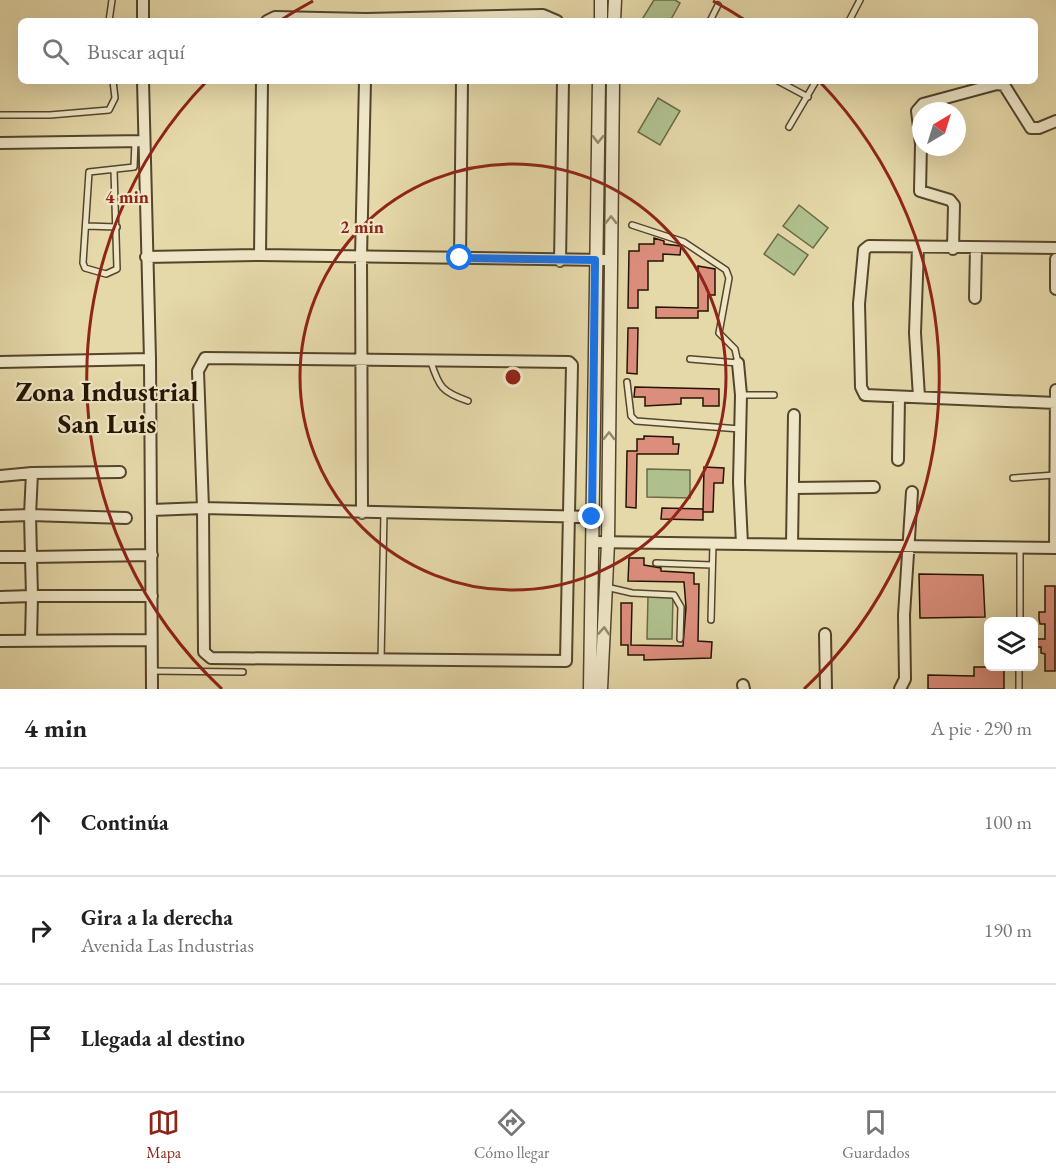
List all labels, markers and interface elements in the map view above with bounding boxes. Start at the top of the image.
search box [18,18,1038,84]
icon: search [39,35,72,68]
text: Buscar aquí [87,37,185,66]
north arrow [912,102,966,156]
one-way arrow [592,135,604,144]
text: 4 min [105,185,149,208]
text: 2 min [340,215,384,238]
one-way arrow [605,215,617,224]
route start [446,244,472,270]
centre of rings [503,367,523,387]
district label: Zona Industrial San Luis [16,373,198,441]
one-way arrow [603,431,615,440]
route end [578,503,604,529]
map controls [984,617,1038,671]
button: layers [984,617,1038,671]
one-way arrow [597,626,610,635]
text: 4 min [24,711,87,745]
text: A pie · 290 m [931,715,1032,741]
icon: ahead [24,806,57,839]
text: Continúa [81,808,169,837]
text: 100 m [984,809,1032,835]
text: Gira a la derecha [81,903,233,932]
icon: right [24,914,57,947]
text: 190 m [984,917,1032,943]
text: Avenida Las Industrias [81,932,254,958]
icon: arrive [24,1022,57,1055]
text: Llegada al destino [81,1024,245,1053]
tab: Mapa [146,1106,181,1163]
tab: Cómo llegar [474,1106,549,1163]
tab: Guardados [842,1106,910,1163]

